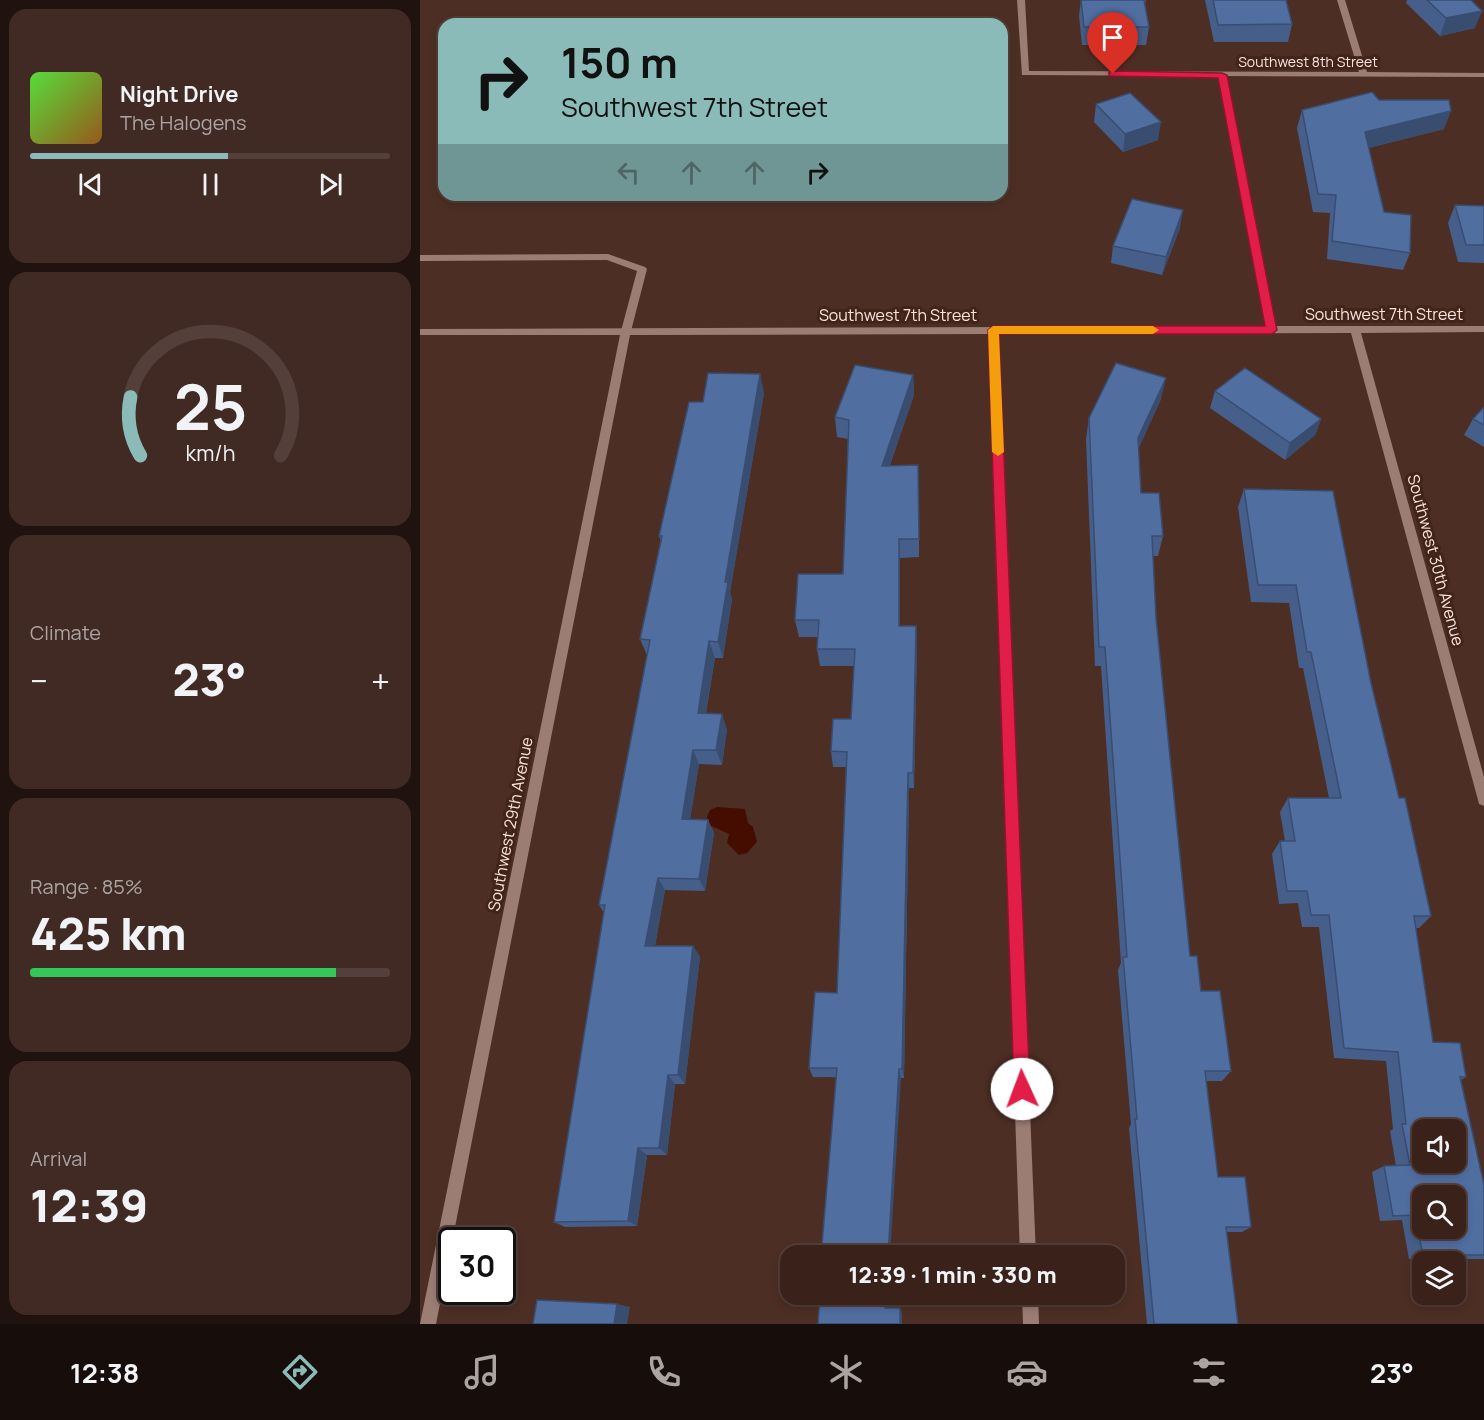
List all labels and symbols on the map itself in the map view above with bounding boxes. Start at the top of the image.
pin [1087,12,1138,74]
street label: Southwest 8th Street [1238,52,1378,71]
street label: Southwest 7th Street [1305,303,1463,325]
street label: Southwest 7th Street [819,304,977,326]
street label: Southwest 30th Avenue [1403,472,1469,648]
street label: Southwest 29th Avenue [482,735,538,913]
position arrow [990,1057,1054,1121]
speed limit sign: 30 [438,1227,516,1305]

